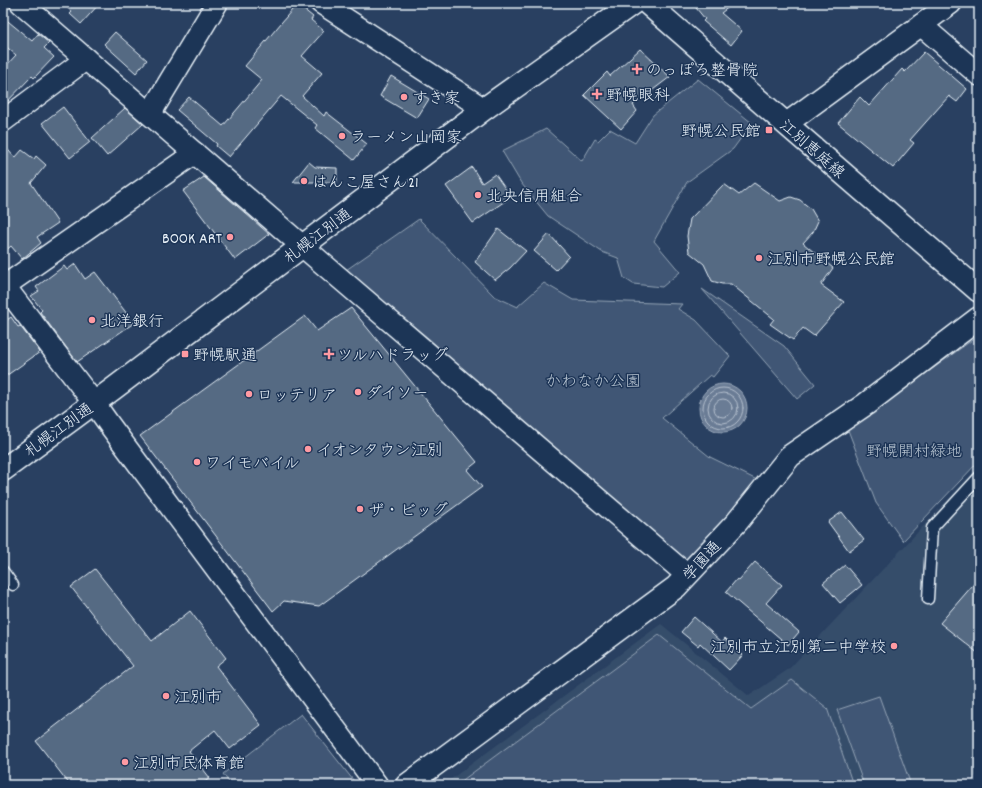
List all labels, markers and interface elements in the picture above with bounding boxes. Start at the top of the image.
place label: のっぽろ整骨院 [646,60,758,83]
marker: のっぽろ整骨院 [631,63,643,75]
place label: 野幌眼科 [606,85,670,108]
place label: すき家 [412,88,460,111]
marker: 野幌眼科 [591,88,603,100]
marker: すき家 [399,92,409,102]
street label: 江別恵庭線 [774,115,849,185]
place label: 野幌公民館 [681,121,761,144]
marker: 野幌公民館 [764,125,774,135]
place label: ラーメン山岡家 [350,127,462,150]
marker: ラーメン山岡家 [337,131,347,141]
place label: はんこ屋さん21 [312,172,419,195]
marker: はんこ屋さん21 [299,176,309,186]
place label: 北央信用組合 [486,186,582,209]
marker: 北央信用組合 [473,190,483,200]
street label: 札幌江別通 [280,204,357,270]
place label: BOOK ART [162,228,223,251]
marker: BOOK ART [225,232,235,242]
place label: 江別市野幌公民館 [767,249,895,272]
marker: 江別市野幌公民館 [754,253,764,263]
place label: 北洋銀行 [100,311,164,334]
marker: 北洋銀行 [87,315,97,325]
place label: 野幌駅通 [193,345,257,368]
place label: ツルハドラッグ [337,345,448,368]
marker: 野幌駅通 [180,349,190,359]
marker: ツルハドラッグ [324,349,334,359]
park label: かわなか公園 [545,371,641,394]
place label: ダイソー [366,383,428,406]
place label: ロッテリア [257,385,337,408]
marker: ダイソー [353,387,363,397]
marker: ロッテリア [244,389,254,399]
street label: 札幌江別通 [20,398,99,464]
place label: イオンタウン江別 [316,440,443,463]
park label: 野幌開村緑地 [866,441,962,464]
marker: イオンタウン江別 [303,444,313,454]
place label: ワイモバイル [205,453,300,476]
marker: ワイモバイル [192,457,202,467]
place label: ザ・ビッグ [368,500,448,523]
marker: ザ・ビッグ [355,504,365,514]
street label: 学園通 [678,536,728,587]
place label: 江別市立江別第二中学校 [710,637,886,660]
marker: 江別市立江別第二中学校 [889,641,899,651]
place label: 江別市 [174,687,222,710]
marker: 江別市 [161,691,171,701]
place label: 江別市民体育館 [133,753,245,776]
marker: 江別市民体育館 [120,757,130,767]

